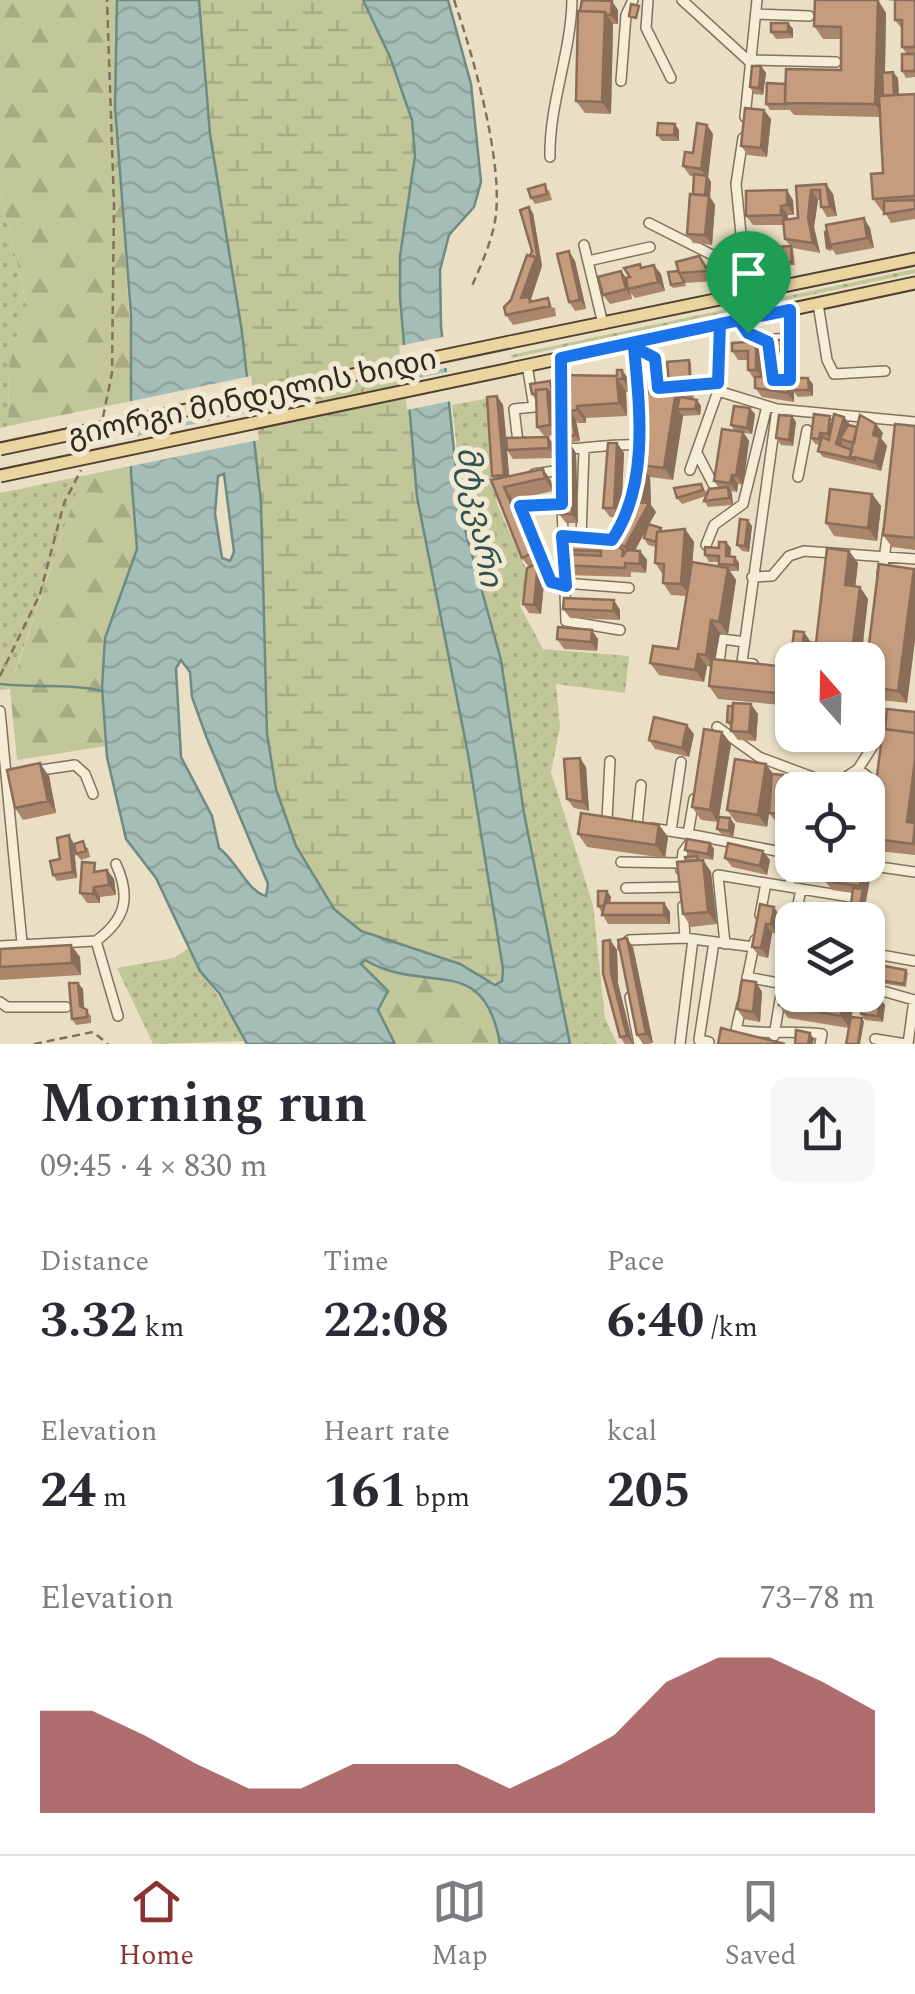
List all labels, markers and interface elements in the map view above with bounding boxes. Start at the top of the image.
pin [706,231,791,334]
icon: arrive [721,246,776,301]
street label: გიორგი მინდელის ხიდი [63,336,441,460]
water label: მტკვარი [442,442,515,592]
north arrow [775,642,885,752]
map controls [775,642,885,1012]
button: locate [775,772,885,882]
button: layers [775,902,885,1012]
text: Morning run [40,1063,368,1146]
button: share [770,1077,875,1182]
text: 09:45 · 4 × 830 m [40,1142,268,1191]
text: Distance [40,1240,149,1283]
text: Time [323,1240,389,1283]
text: Pace [607,1240,665,1283]
text: 3.32 [40,1283,138,1359]
text: 22:08 [323,1283,449,1359]
text: 6:40 [607,1283,704,1359]
text: km [138,1306,184,1349]
text: /km [704,1306,758,1349]
text: Elevation [40,1410,157,1453]
text: Heart rate [323,1410,450,1453]
text: kcal [607,1410,657,1453]
text: 24 [40,1453,96,1529]
text: 161 [323,1453,407,1529]
text: 205 [607,1453,691,1529]
text: m [96,1476,127,1519]
text: bpm [407,1476,470,1519]
text: Elevation [40,1574,174,1623]
text: 73–78 m [759,1574,875,1623]
tab: Home [119,1874,194,1977]
tab: Map [431,1874,488,1977]
tab: Saved [725,1874,796,1977]

